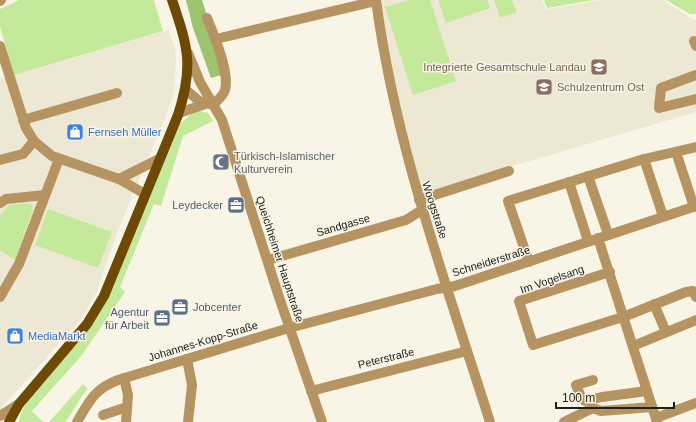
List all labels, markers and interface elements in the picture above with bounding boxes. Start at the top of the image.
school or university icon: Integrierte Gesamtschule Landau [589,57,609,77]
place label: Integrierte Gesamtschule Landau [423,61,586,73]
school or university icon: Schulzentrum Ost [534,77,554,97]
place label: Schulzentrum Ost [557,81,644,93]
shop icon: Fernseh Müller [65,122,85,142]
place label: Fernseh Müller [88,126,162,138]
place label: Türkisch-Islamischer Kulturverein [234,150,335,175]
mosque icon: Türkisch-Islamischer Kulturverein [211,152,231,172]
street label: Woogstraße [420,180,450,240]
street label: Queichheimer Hauptstraße [254,194,306,324]
office icon: Leydecker [226,195,246,215]
place label: Leydecker [172,199,223,211]
street label: Sandgasse [315,212,371,238]
street label: Schneiderstraße [451,243,531,279]
street label: Im Vogelsang [519,262,585,296]
office icon: Jobcenter [170,297,190,317]
place label: Jobcenter [193,301,242,313]
place label: Agentur für Arbeit [105,306,149,331]
office icon: Agentur für Arbeit [152,308,172,328]
street label: Johannes-Kopp-Straße [147,319,259,363]
shop icon: MediaMarkt [5,326,25,346]
place label: MediaMarkt [28,330,85,342]
street label: Peterstraße [357,345,415,371]
scale bar [556,384,674,410]
text: 100 m [562,391,595,405]

